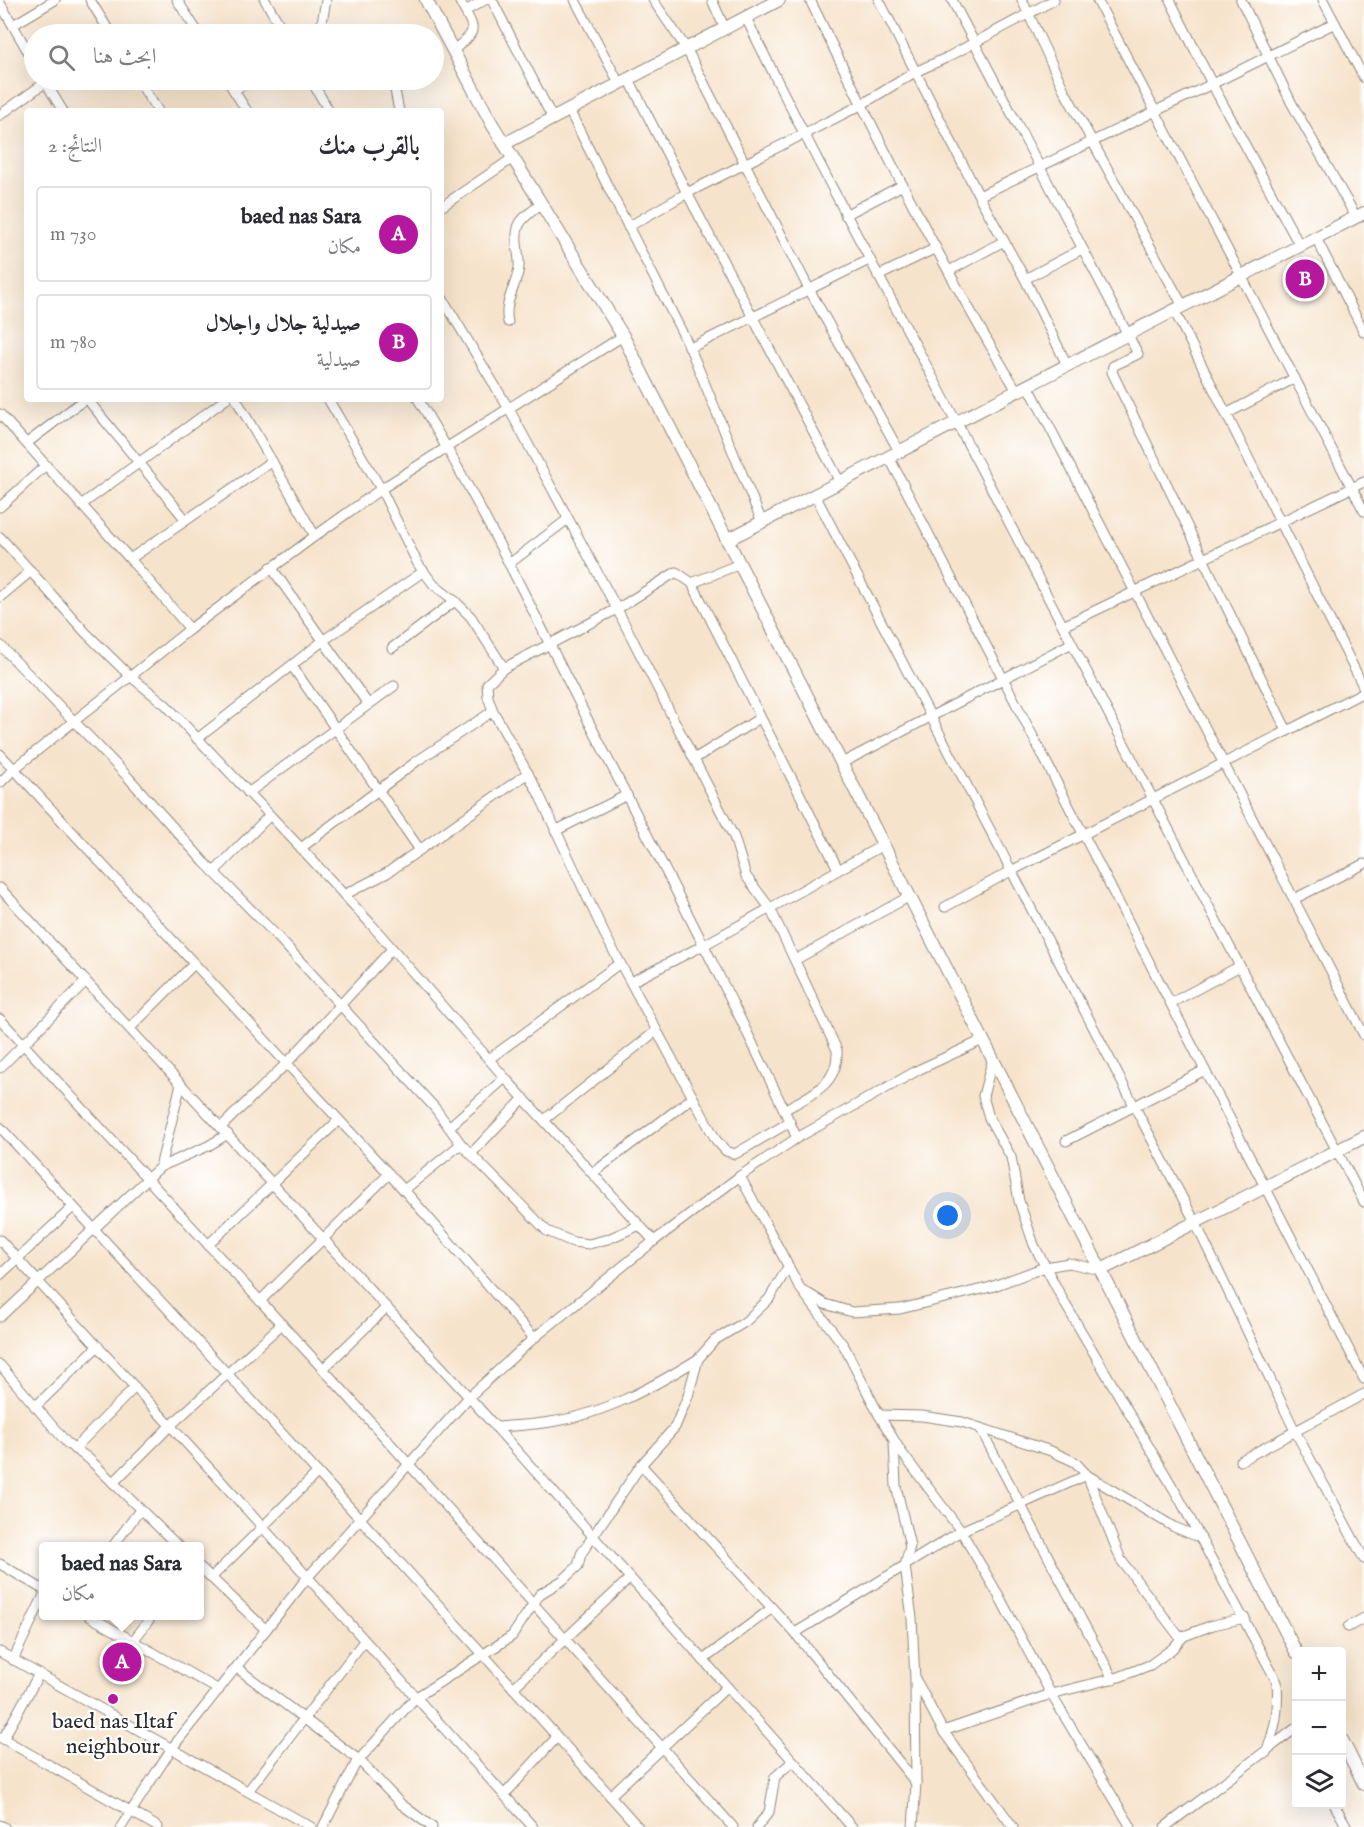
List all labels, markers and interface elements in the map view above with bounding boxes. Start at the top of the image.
search box [24,24,444,90]
icon: search [45,41,78,74]
text: ابحث هنا [93,43,156,71]
text: بالقرب منك [318,130,420,163]
text: النتائج: 2 [48,134,102,159]
text: baed nas Sara [241,203,361,231]
text: 730 m [50,222,96,247]
text: A [392,222,405,247]
text: مكان [327,235,361,260]
pin: B [1286,256,1324,302]
text: صيدلية جلال واجلال [206,310,361,338]
text: 780 m [50,330,97,355]
text: B [392,330,405,355]
text: صيدلية [317,348,361,373]
your location [933,1201,962,1230]
popup [39,1542,204,1620]
text: baed nas Sara [61,1550,182,1578]
text: مكان [61,1582,95,1607]
pin: A [102,1640,142,1684]
map controls [1292,1647,1346,1809]
button: + [1292,1647,1346,1701]
marker: baed nas Iltaf neighbour [106,1692,120,1706]
button: − [1292,1701,1346,1755]
place label: baed nas Iltaf neighbour [52,1708,178,1761]
button: layers [1292,1755,1346,1809]

